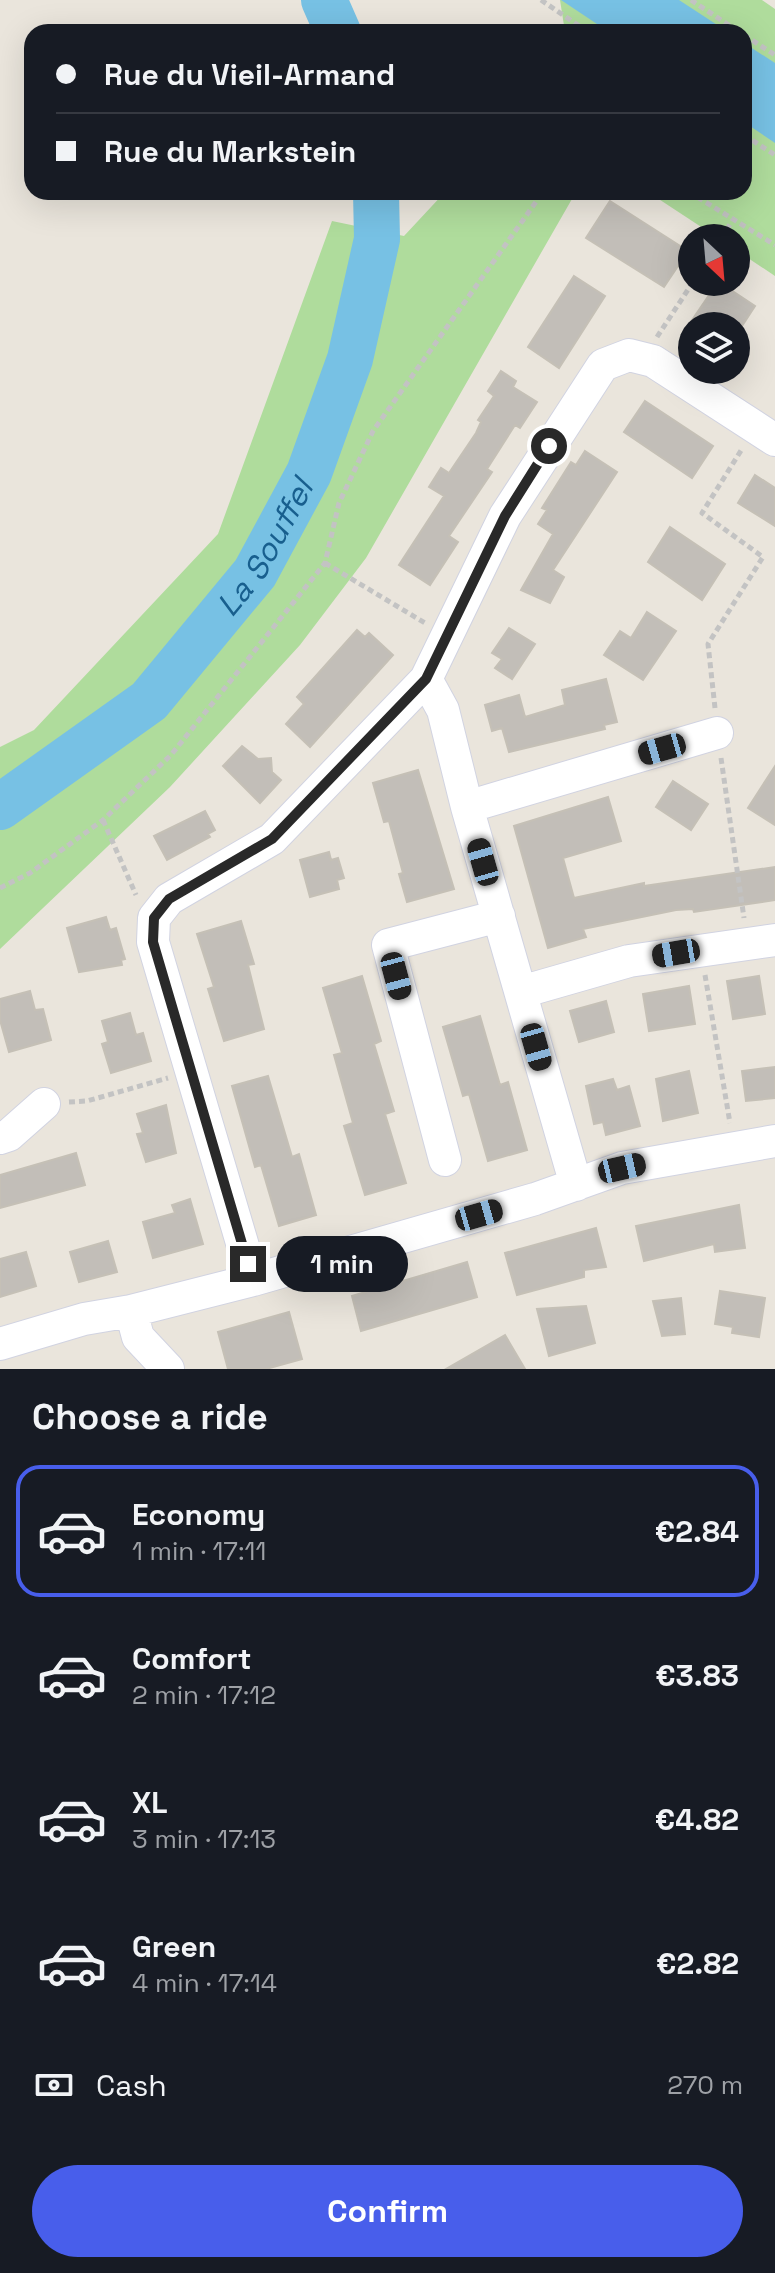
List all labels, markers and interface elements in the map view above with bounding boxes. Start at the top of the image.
text: Rue du Vieil-Armand [104,55,395,94]
text: Rue du Markstein [104,132,356,171]
north arrow [678,224,750,296]
map controls [678,224,750,384]
button: layers [678,312,750,384]
route start [531,428,567,464]
water label: La Souffel [208,469,323,624]
car [636,731,688,767]
car [465,836,501,888]
car [650,937,702,969]
car [378,950,414,1002]
car [518,1021,554,1073]
car [596,1151,648,1185]
car [453,1197,505,1233]
callout: 1 min [276,1236,408,1292]
route end [230,1246,266,1282]
text: 1 min [310,1247,374,1281]
text: Choose a ride [32,1394,268,1440]
icon: car [36,1495,108,1567]
text: Economy [132,1495,265,1534]
text: €2.84 [655,1512,739,1551]
text: 1 min · 17:11 [132,1534,266,1568]
icon: car [36,1639,108,1711]
text: Comfort [132,1639,251,1678]
text: €3.83 [655,1656,739,1695]
text: 2 min · 17:12 [132,1678,276,1712]
icon: car [36,1783,108,1855]
text: XL [132,1783,168,1822]
text: €4.82 [655,1800,739,1839]
text: 3 min · 17:13 [132,1822,276,1856]
icon: car [36,1927,108,1999]
text: Green [132,1927,216,1966]
text: €2.82 [656,1944,739,1983]
text: 4 min · 17:14 [132,1966,277,2000]
icon: cash [32,2063,76,2107]
text: Cash [96,2066,167,2105]
text: 270 m [667,2068,743,2102]
button: Confirm [32,2165,743,2257]

